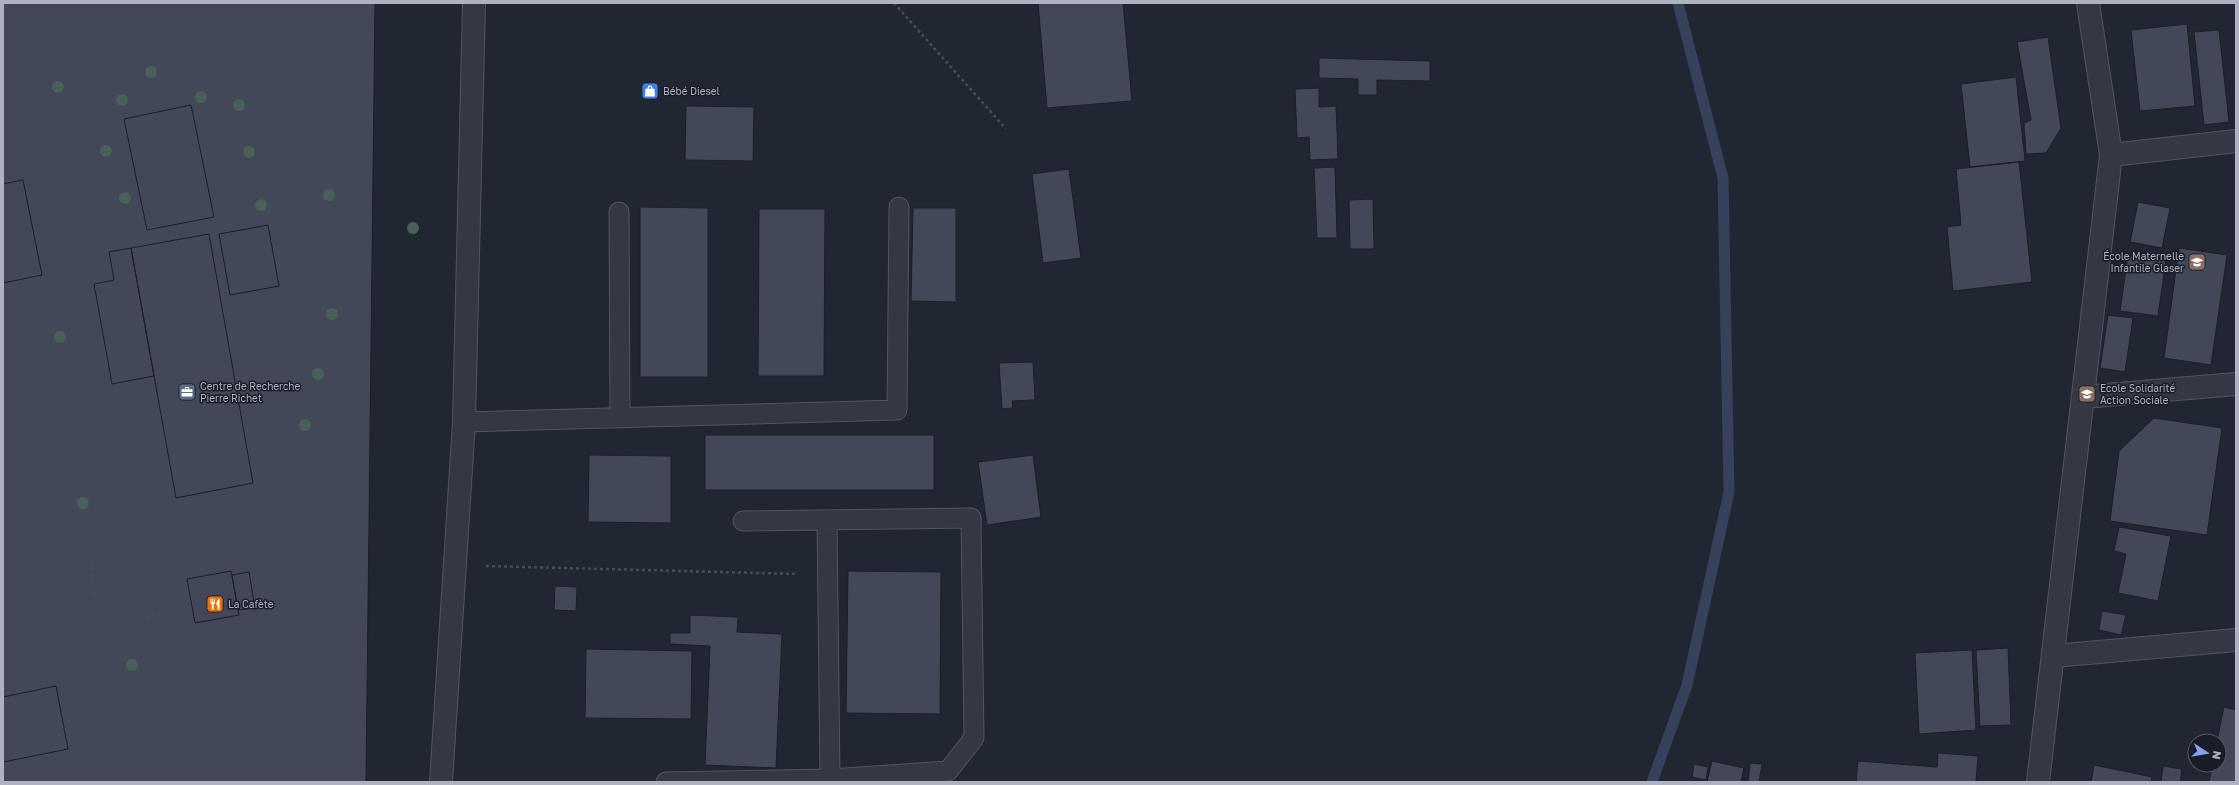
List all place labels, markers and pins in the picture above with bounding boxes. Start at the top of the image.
shop icon: Bébé Diesel [640,81,660,101]
place label: Bébé Diesel [663,85,720,97]
place label: École Maternelle Infantile Glaser [2103,250,2184,274]
school or university icon: École Maternelle Infantile Glaser [2187,252,2207,272]
place label: Centre de Recherche Pierre Richet [200,380,300,404]
office icon: Centre de Recherche Pierre Richet [177,382,197,402]
place label: Ecole Solidarité Action Sociale [2100,382,2176,406]
school or university icon: Ecole Solidarité Action Sociale [2077,384,2097,404]
restaurant icon: La Cafète [205,594,225,614]
place label: La Cafète [228,598,274,610]

